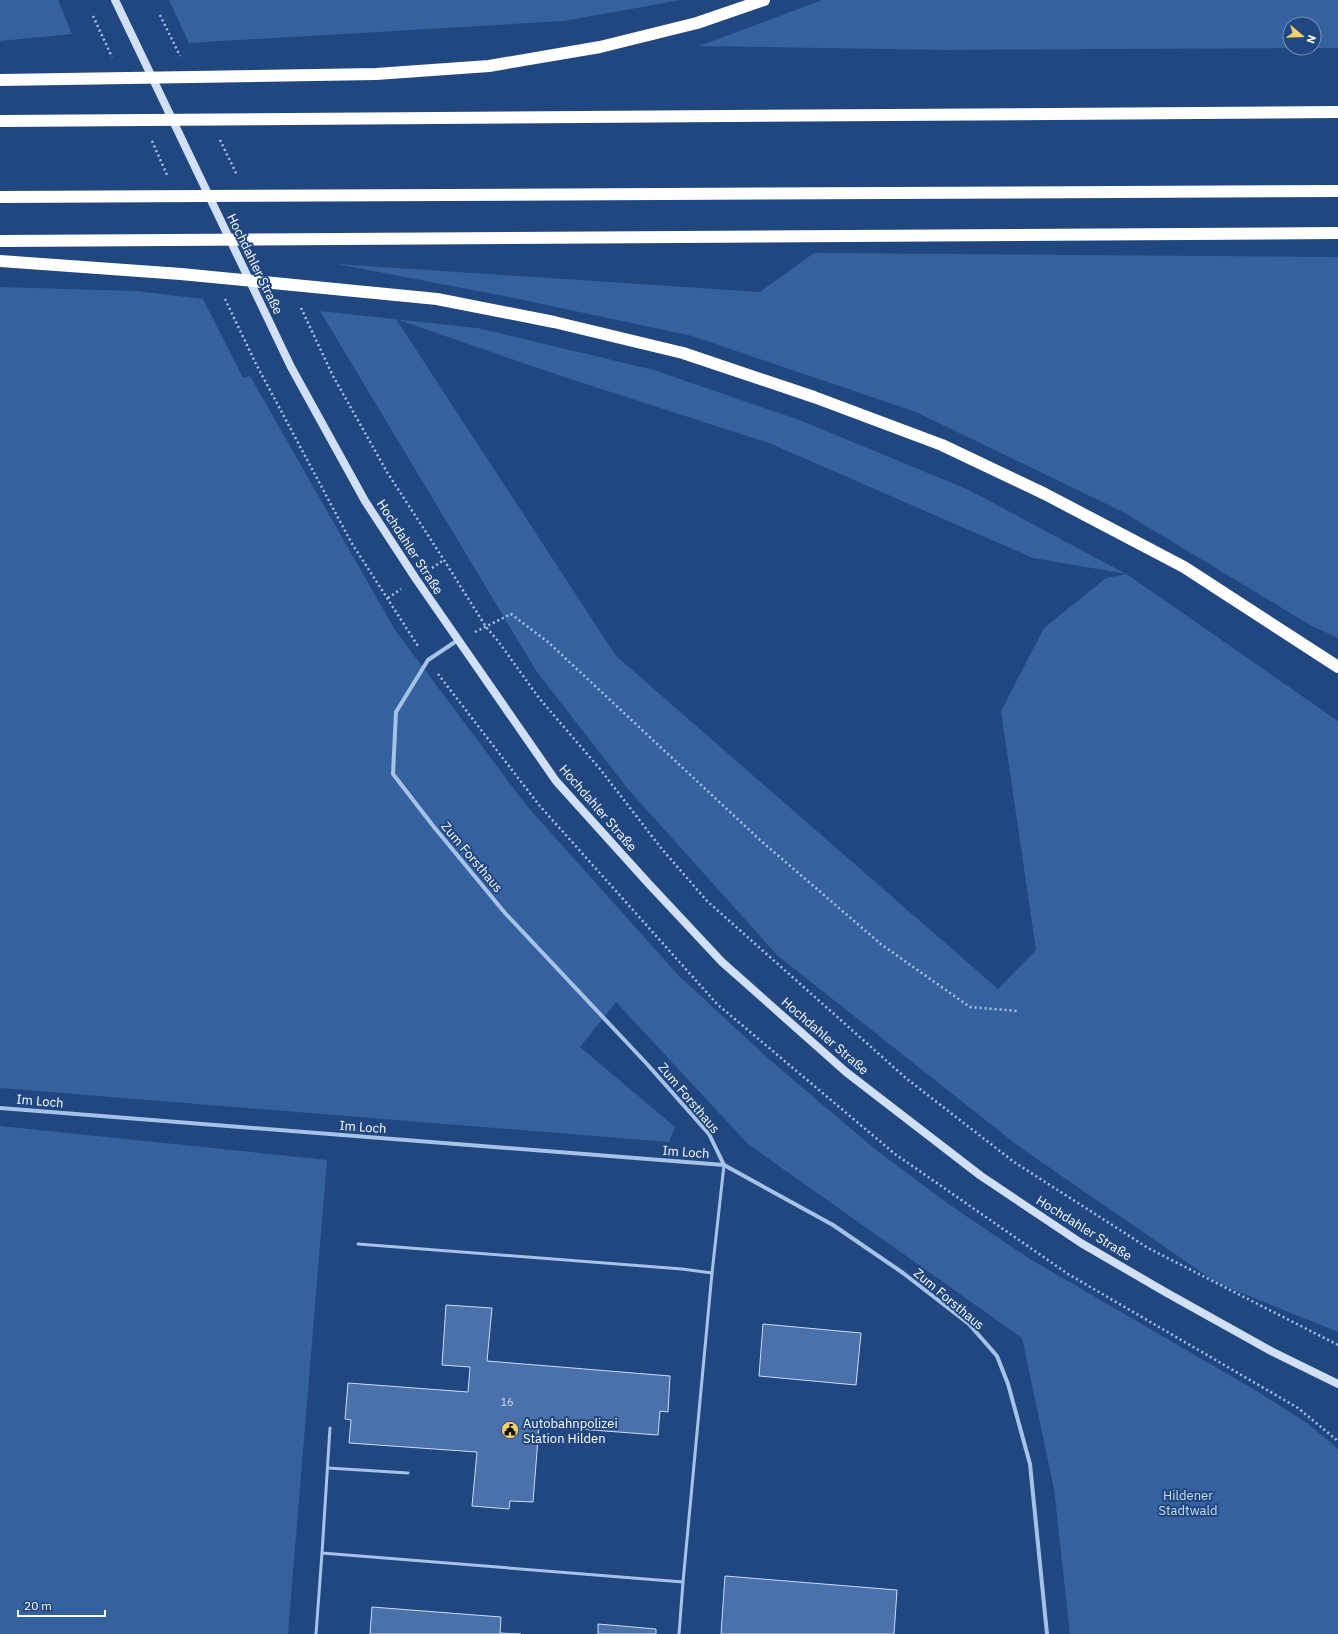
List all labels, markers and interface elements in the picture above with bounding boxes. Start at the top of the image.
north arrow [1282,16,1322,56]
text: N [1304,33,1319,45]
street label: Hochdahler Straße [223,211,287,317]
street label: Hochdahler Straße [373,496,447,598]
street label: Hochdahler Straße [555,761,641,855]
street label: Zum Forsthaus [437,818,507,896]
street label: Hochdahler Straße [778,993,872,1079]
street label: Zum Forsthaus [654,1059,724,1137]
street label: Im Loch [16,1090,64,1112]
street label: Im Loch [339,1117,387,1137]
street label: Im Loch [662,1142,710,1162]
street label: Hochdahler Straße [1033,1192,1135,1264]
street label: Zum Forsthaus [910,1264,988,1334]
house number: 16 [500,1395,514,1409]
place label: Autobahnpolizei Station Hilden [523,1415,618,1447]
public building icon: Autobahnpolizei Station Hilden [500,1420,520,1440]
park label: Hildener Stadtwald [1158,1487,1218,1519]
scale bar [18,1592,105,1618]
text: 20 m [24,1598,52,1613]

